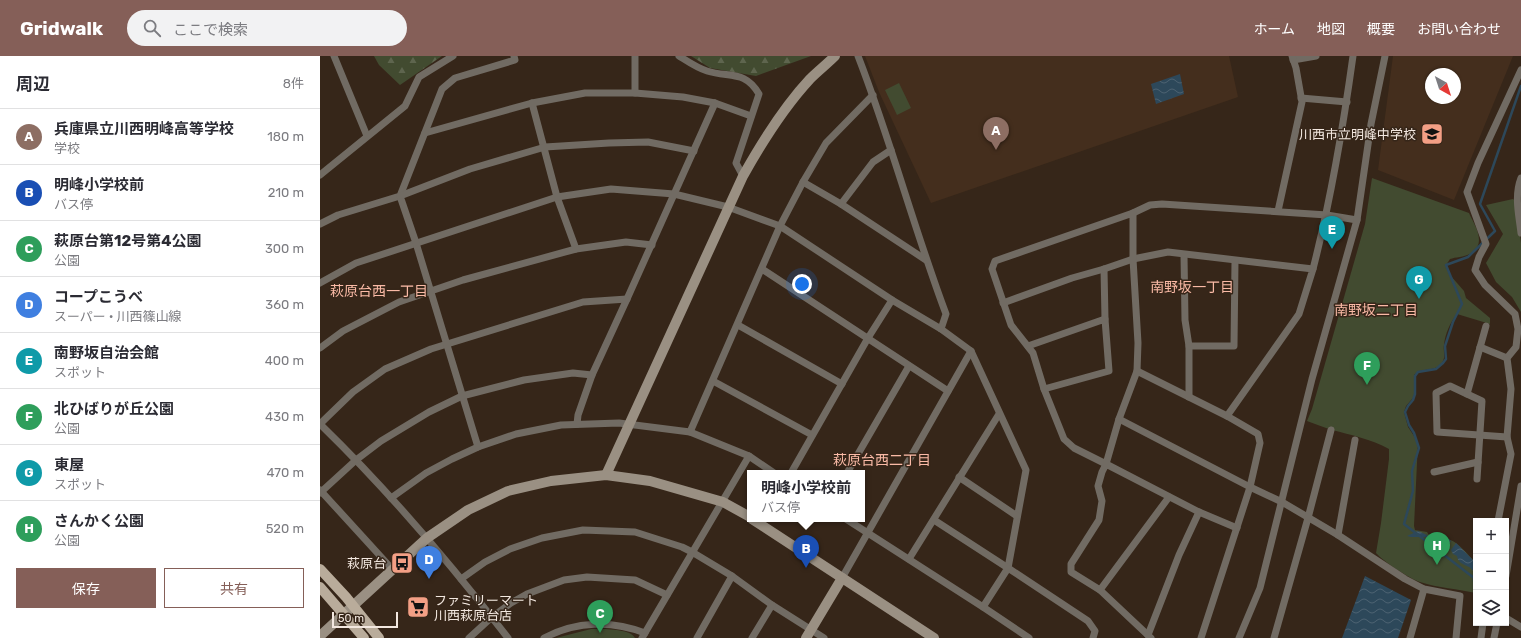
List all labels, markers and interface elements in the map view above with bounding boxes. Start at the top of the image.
search box [127,10,407,46]
text: Gridwalk [20,17,103,40]
icon: search [141,17,163,39]
text: ここで検索 [173,21,248,39]
text: ホーム [1253,21,1295,38]
text: 地図 [1317,21,1345,38]
text: 概要 [1367,21,1395,38]
text: お問い合わせ [1417,21,1501,38]
north arrow [1425,68,1461,104]
text: 周辺 [16,74,50,94]
text: 8件 [283,76,304,91]
pin: A [983,117,1009,150]
text: 兵庫県立川西明峰高等学校 [54,120,234,138]
school or university icon: 川西市立明峰中学校 [1419,121,1445,147]
place label: 川西市立明峰中学校 [1299,127,1416,142]
text: A [24,129,34,144]
text: 180 m [267,129,304,144]
text: 学校 [54,141,80,156]
text: 明峰小学校前 [54,176,144,194]
text: B [24,185,34,200]
text: 210 m [268,185,304,200]
text: バス停 [54,197,93,212]
pin: E [1319,216,1345,249]
text: 萩原台第12号第4公園 [54,232,201,250]
text: C [24,241,34,256]
text: 300 m [265,241,304,256]
text: 公園 [54,253,80,268]
pin: G [1406,266,1432,299]
your location [792,274,812,294]
district label: 南野坂一丁目 [1150,279,1234,296]
district label: 萩原台西一丁目 [330,283,428,300]
text: コープこうべ [54,288,143,306]
text: D [24,297,34,312]
text: 360 m [265,297,304,312]
district label: 南野坂二丁目 [1334,302,1418,319]
text: スーパー · 川西篠山線 [54,309,182,324]
text: 南野坂自治会館 [54,344,159,362]
pin: F [1354,352,1380,385]
text: E [25,353,33,368]
text: 400 m [265,353,304,368]
text: スポット [54,365,106,380]
text: 北ひばりが丘公園 [54,400,174,418]
text: F [25,409,33,424]
text: 430 m [265,409,304,424]
text: 公園 [54,421,80,436]
district label: 萩原台西二丁目 [833,452,931,469]
text: 東屋 [54,456,84,474]
text: G [24,465,34,480]
text: 470 m [266,465,304,480]
popup [747,470,865,522]
text: スポット [54,477,106,492]
text: 明峰小学校前 [761,479,851,497]
text: バス停 [761,500,800,515]
text: さんかく公園 [54,512,144,530]
map controls [1473,518,1509,626]
button: + [1473,518,1509,554]
text: H [24,521,34,536]
text: 520 m [266,521,304,536]
pin: H [1424,532,1450,565]
text: 公園 [54,533,80,548]
pin: B [793,535,819,568]
pin: D [416,546,442,579]
bus stop icon: 萩原台 [389,550,415,576]
button: − [1473,554,1509,590]
place label: 萩原台 [347,556,386,571]
button: 保存 [16,568,156,608]
button: 共有 [164,568,304,608]
button: layers [1473,590,1509,626]
place label: ファミリーマート 川西萩原台店 [434,593,538,623]
supermarket icon: ファミリーマート 川西萩原台店 [405,594,431,620]
pin: C [587,600,613,633]
scale bar [332,610,398,629]
text: 50 m [338,612,364,625]

